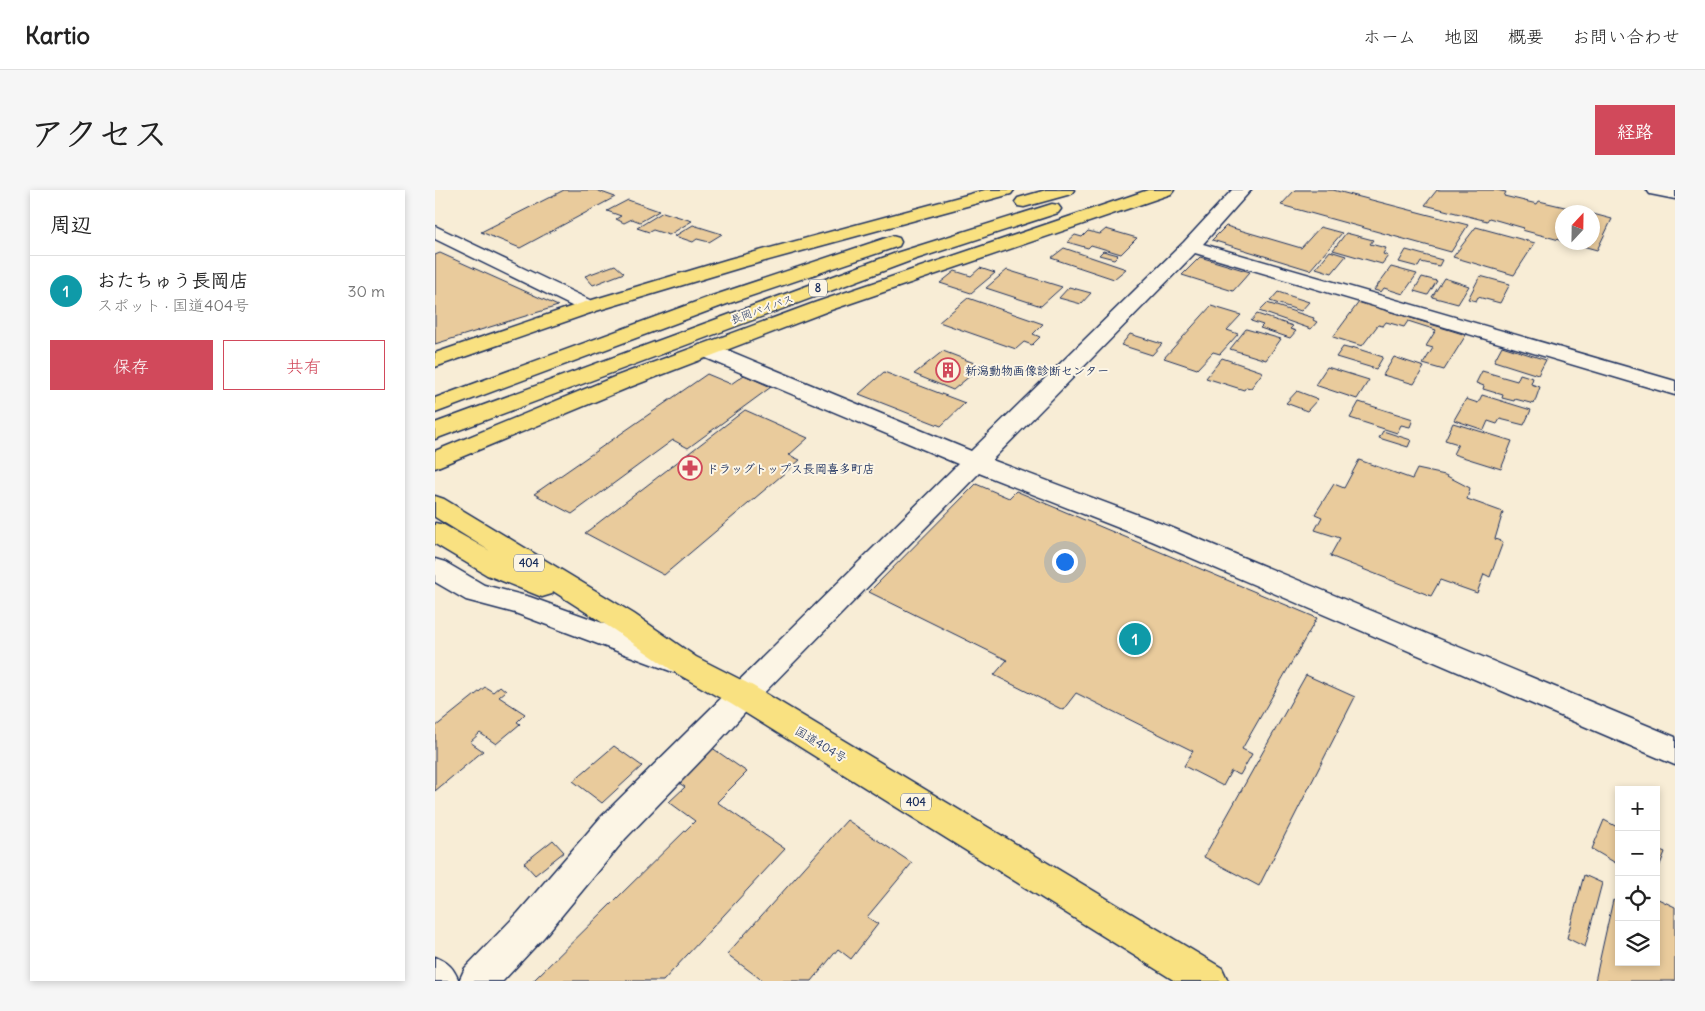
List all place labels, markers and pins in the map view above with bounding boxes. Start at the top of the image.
building icon: 新潟動物画像診断センター [935,357,961,383]
place label: 新潟動物画像診断センター [965,363,1109,378]
pharmacy icon: ドラッグトップス長岡喜多町店 [677,455,703,481]
place label: ドラッグトップス長岡喜多町店 [707,461,875,476]
pin: 1 [1119,620,1151,658]

